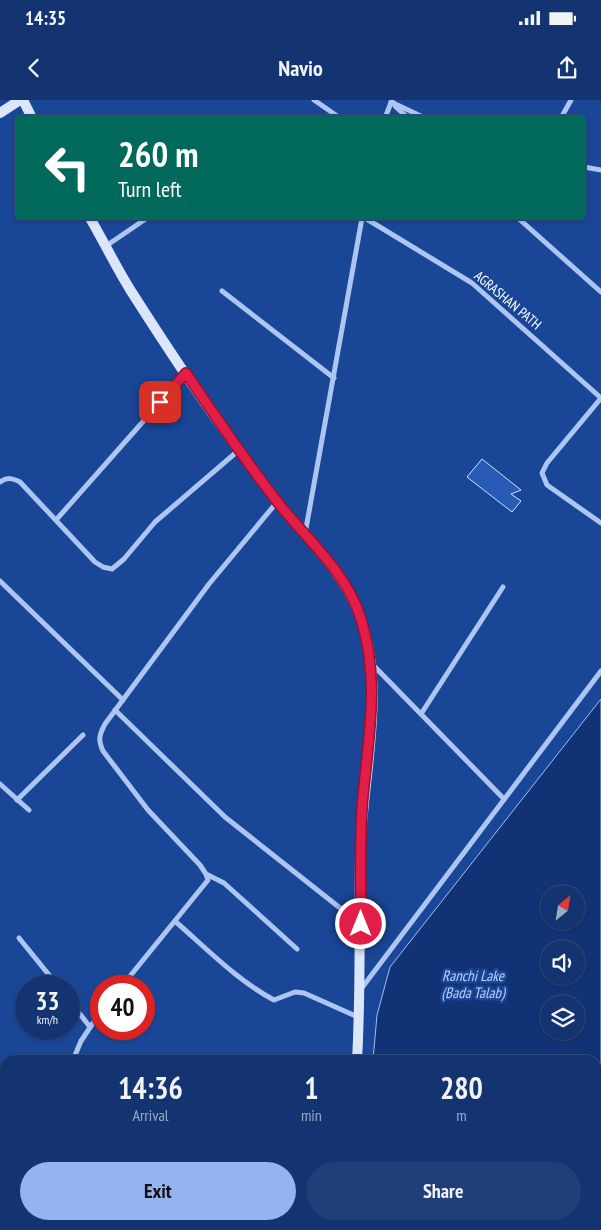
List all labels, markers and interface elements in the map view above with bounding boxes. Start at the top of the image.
text: 14:35 [25,6,66,30]
icon: back [20,54,48,82]
text: Navio [278,54,323,82]
icon: share [553,54,581,82]
text: 260 m [118,131,199,177]
icon: left [35,135,100,200]
text: Turn left [118,175,182,203]
street label: AGRASHAN PATH [471,267,545,333]
pin [139,381,181,423]
icon: arrive [146,388,174,416]
north arrow [540,885,585,930]
map controls [540,885,585,1040]
position arrow [334,897,386,949]
button: sound [540,940,585,985]
water label: Ranchi Lake (Bada Talab) [442,966,506,1002]
speed limit sign: 40 [90,975,155,1040]
text: 33 [36,985,59,1017]
button: layers [540,995,585,1040]
text: km/h [37,1012,58,1027]
text: 14:36 [118,1068,183,1107]
text: 1 [304,1068,319,1107]
text: 280 [440,1068,483,1107]
text: Arrival [132,1105,169,1125]
text: min [301,1105,322,1125]
text: m [456,1105,467,1125]
button: Exit [20,1162,296,1220]
button: Share [306,1162,581,1220]

